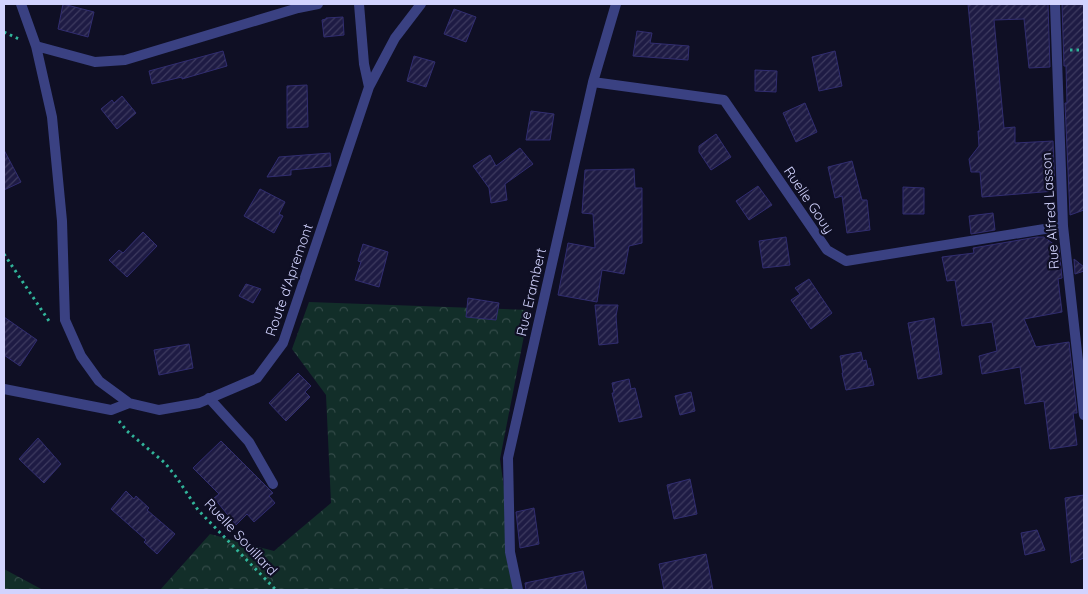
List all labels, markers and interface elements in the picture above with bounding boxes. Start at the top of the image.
street label: Rue Alfred Lasson [1037,152,1063,270]
street label: Ruelle Gouy [780,163,838,237]
street label: Route d'Apremont [261,221,317,339]
street label: Rue Erambert [512,246,550,338]
street label: Ruelle Souillard [201,495,281,579]

